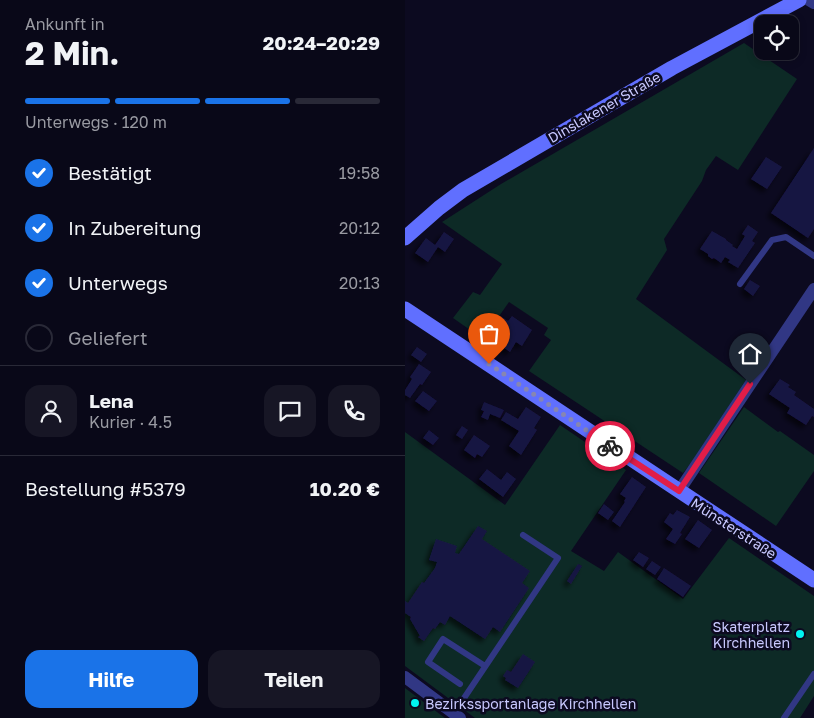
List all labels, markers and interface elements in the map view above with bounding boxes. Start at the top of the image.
text: Ankunft in [25,14,105,34]
map controls [754,15,799,60]
button: locate [754,15,799,60]
text: 20:24–20:29 [263,31,380,54]
text: 2 Min. [25,34,119,72]
street label: Dinslakener Straße [545,68,663,146]
text: Unterwegs · 120 m [25,112,167,132]
icon: check [25,159,53,187]
text: Bestätigt [68,161,152,184]
text: 19:58 [339,163,380,183]
icon: check [25,214,53,242]
text: In Zubereitung [68,216,201,239]
text: 20:12 [339,218,380,238]
icon: check [25,269,53,297]
text: Unterwegs [68,271,168,294]
text: 20:13 [339,273,380,293]
pin [468,313,510,364]
icon: bag [475,320,503,348]
text: Geliefert [68,326,148,349]
pin [729,333,771,384]
icon: home [736,340,764,368]
button: person [25,385,77,437]
button: chat [264,385,316,437]
button: phone [328,385,380,437]
text: Lena [89,389,134,412]
text: Kurier · 4.5 [89,412,172,432]
courier [585,421,635,471]
icon: bike [596,432,624,460]
text: Bestellung #5379 [25,477,186,500]
text: 10.20 € [310,477,380,500]
street label: Münsterstraße [688,494,780,562]
place label: Skaterplatz Kirchhellen [712,618,790,651]
marker: Skaterplatz Kirchhellen [794,628,806,640]
button: Hilfe [25,650,198,708]
button: Teilen [208,650,380,708]
place label: Bezirkssportanlage Kirchhellen [425,695,636,712]
marker: Bezirkssportanlage Kirchhellen [409,697,421,709]

